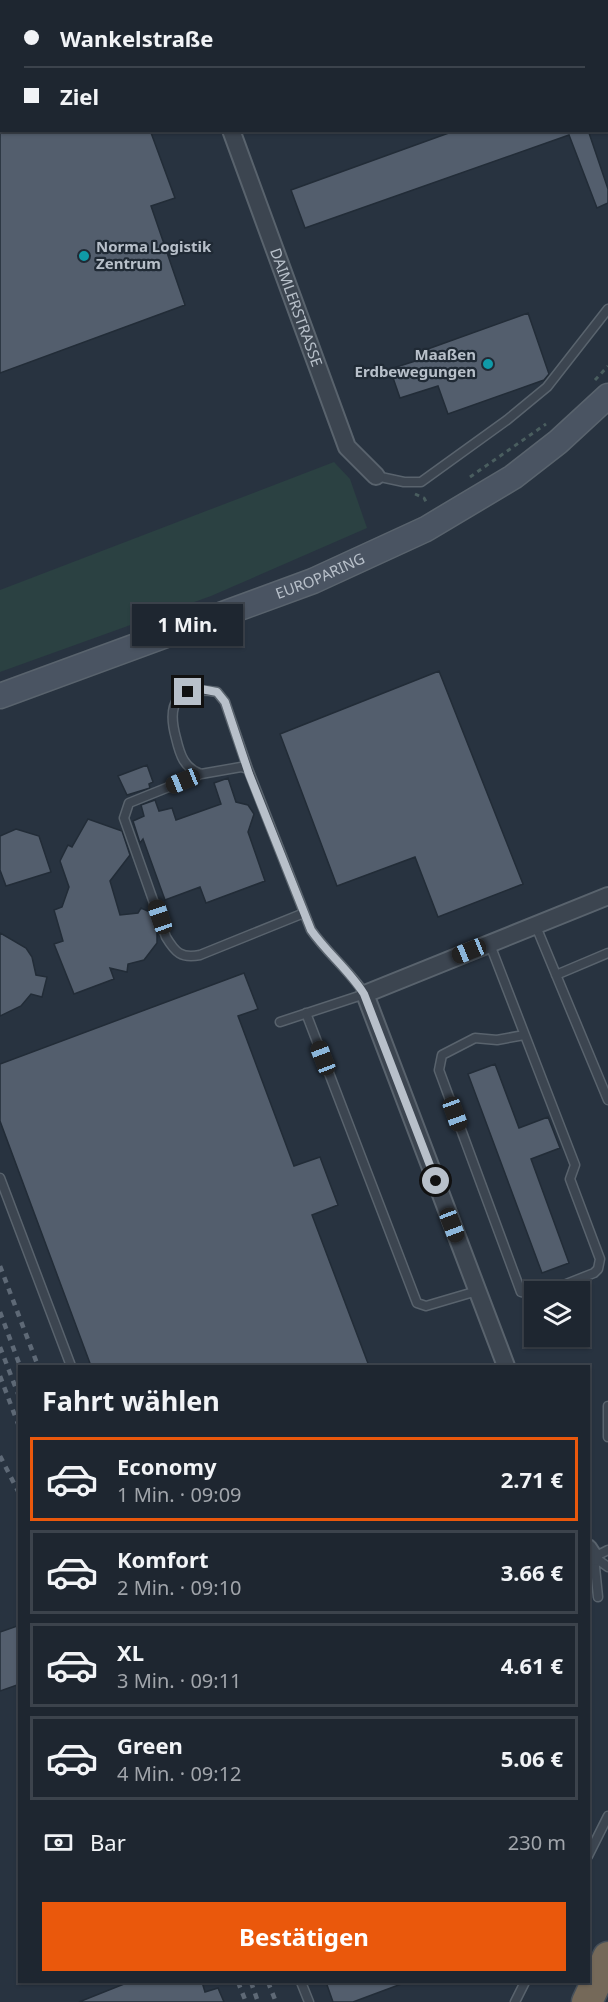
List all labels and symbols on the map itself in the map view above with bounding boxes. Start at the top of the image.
place label: Norma Logistik Zentrum [96,236,212,273]
street label: DAIMLERSTRASSE [266,245,328,369]
marker: Norma Logistik Zentrum [77,249,91,263]
place label: Maaßen Erdbewegungen [355,344,476,381]
marker: Maaßen Erdbewegungen [481,357,495,371]
street label: EUROPARING [273,548,368,603]
callout: 1 Min. [132,605,243,647]
route end [174,678,201,705]
car [163,766,203,796]
car [146,897,174,937]
car [449,936,489,966]
car [308,1038,338,1078]
car [440,1094,470,1134]
route start [422,1167,449,1194]
car [437,1205,467,1245]

